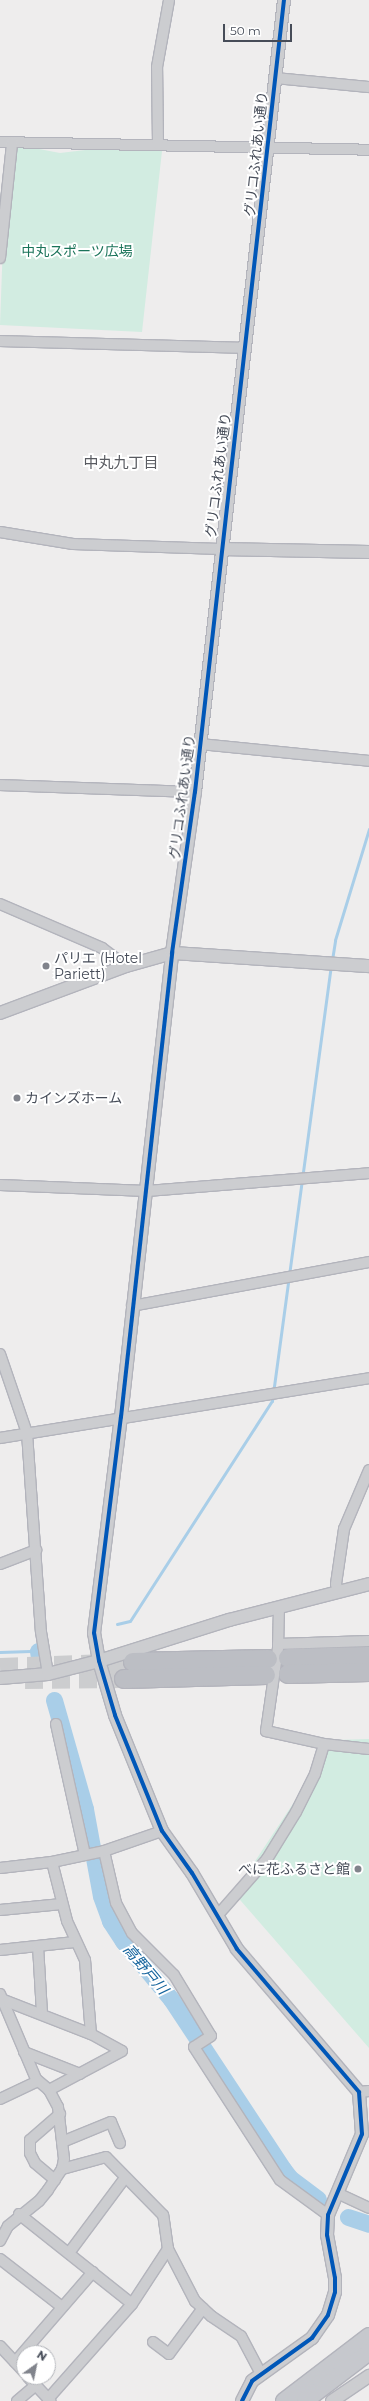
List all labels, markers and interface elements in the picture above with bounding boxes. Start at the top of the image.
scale bar [225,16,294,42]
text: 50 m [230,23,261,38]
street label: グリコふれあい通り [241,90,271,218]
park label: 中丸スポーツ広場 [21,243,133,259]
street label: グリコふれあい通り [202,411,234,539]
district label: 中丸九丁目 [84,454,158,472]
street label: グリコふれあい通り [166,733,198,861]
place label: パリエ (Hotel Pariett) [54,950,142,982]
marker: パリエ (Hotel Pariett) [41,961,51,971]
place label: カインズホーム [25,1090,123,1106]
marker: カインズホーム [12,1093,22,1103]
place label: べに花ふるさと館 [238,1861,350,1877]
marker: べに花ふるさと館 [353,1864,363,1874]
water label: 高野戸川 [120,1940,172,1998]
north arrow [16,2345,56,2385]
text: N [34,2347,50,2364]

